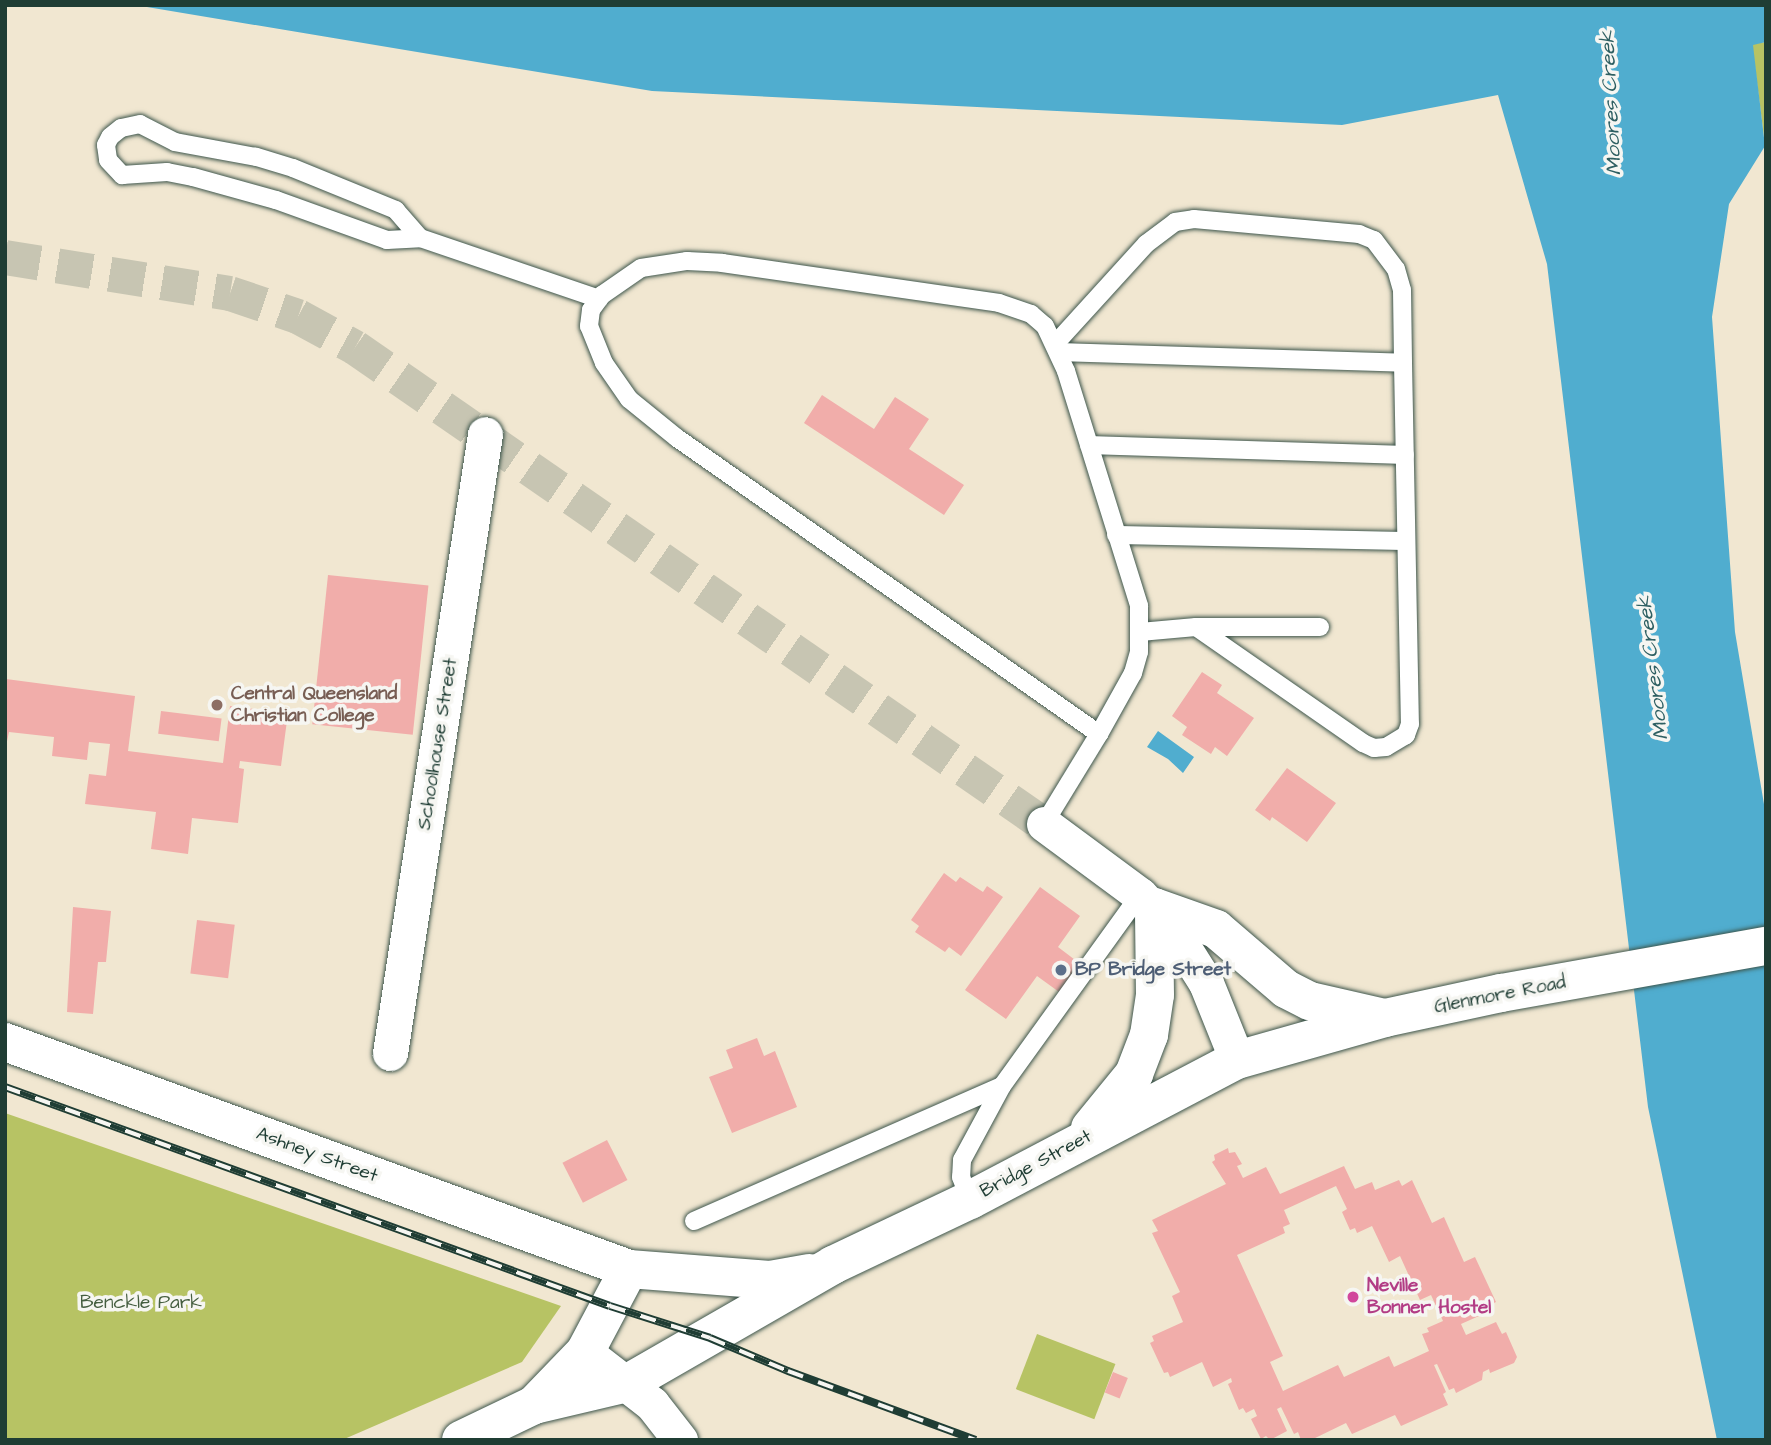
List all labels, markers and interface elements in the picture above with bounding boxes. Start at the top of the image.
water label: Moores Creek [1595,30,1627,176]
water label: Moores Creek [1632,595,1674,741]
street label: Schoolhouse Street [413,656,463,832]
place label: Central Queensland Christian College [231,683,397,727]
marker: Central Queensland Christian College [209,697,225,713]
place label: BP Bridge Street [1075,959,1231,981]
marker: BP Bridge Street [1053,962,1069,978]
street label: Glenmore Road [1432,971,1568,1019]
street label: Ashney Street [253,1122,381,1188]
street label: Bridge Street [976,1125,1096,1203]
place label: Neville Bonner Hostel [1367,1275,1491,1319]
marker: Neville Bonner Hostel [1345,1289,1361,1305]
park label: Benckle Park [80,1292,202,1314]

